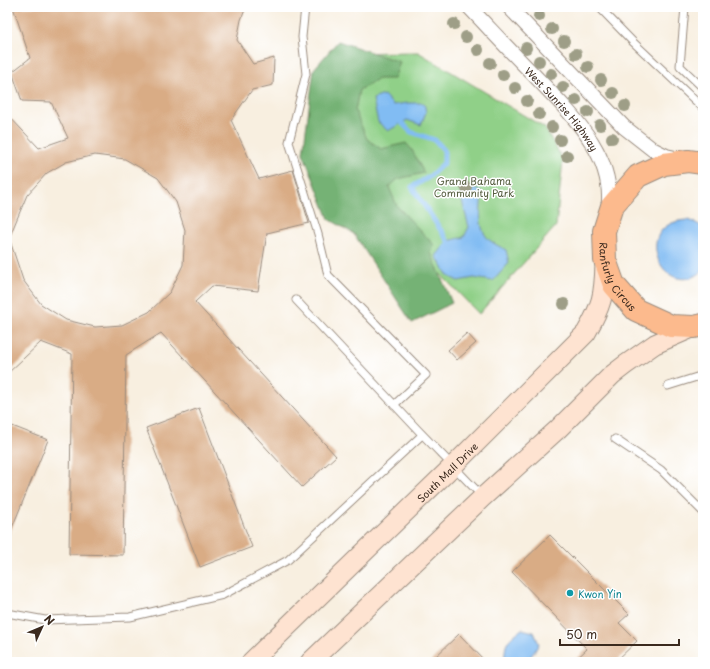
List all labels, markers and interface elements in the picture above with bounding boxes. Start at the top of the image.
street label: West Sunrise Highway [522,63,603,154]
park label: Grand Bahama Community Park [434,173,514,200]
street label: Ranfurly Circus [597,242,641,314]
street label: South Mall Drive [413,438,481,505]
place label: Kwon Yin [578,586,622,601]
marker: Kwon Yin [565,588,575,598]
north arrow [22,607,62,647]
text: N [40,611,59,629]
scale bar [560,621,679,647]
text: 50 m [566,625,597,643]

